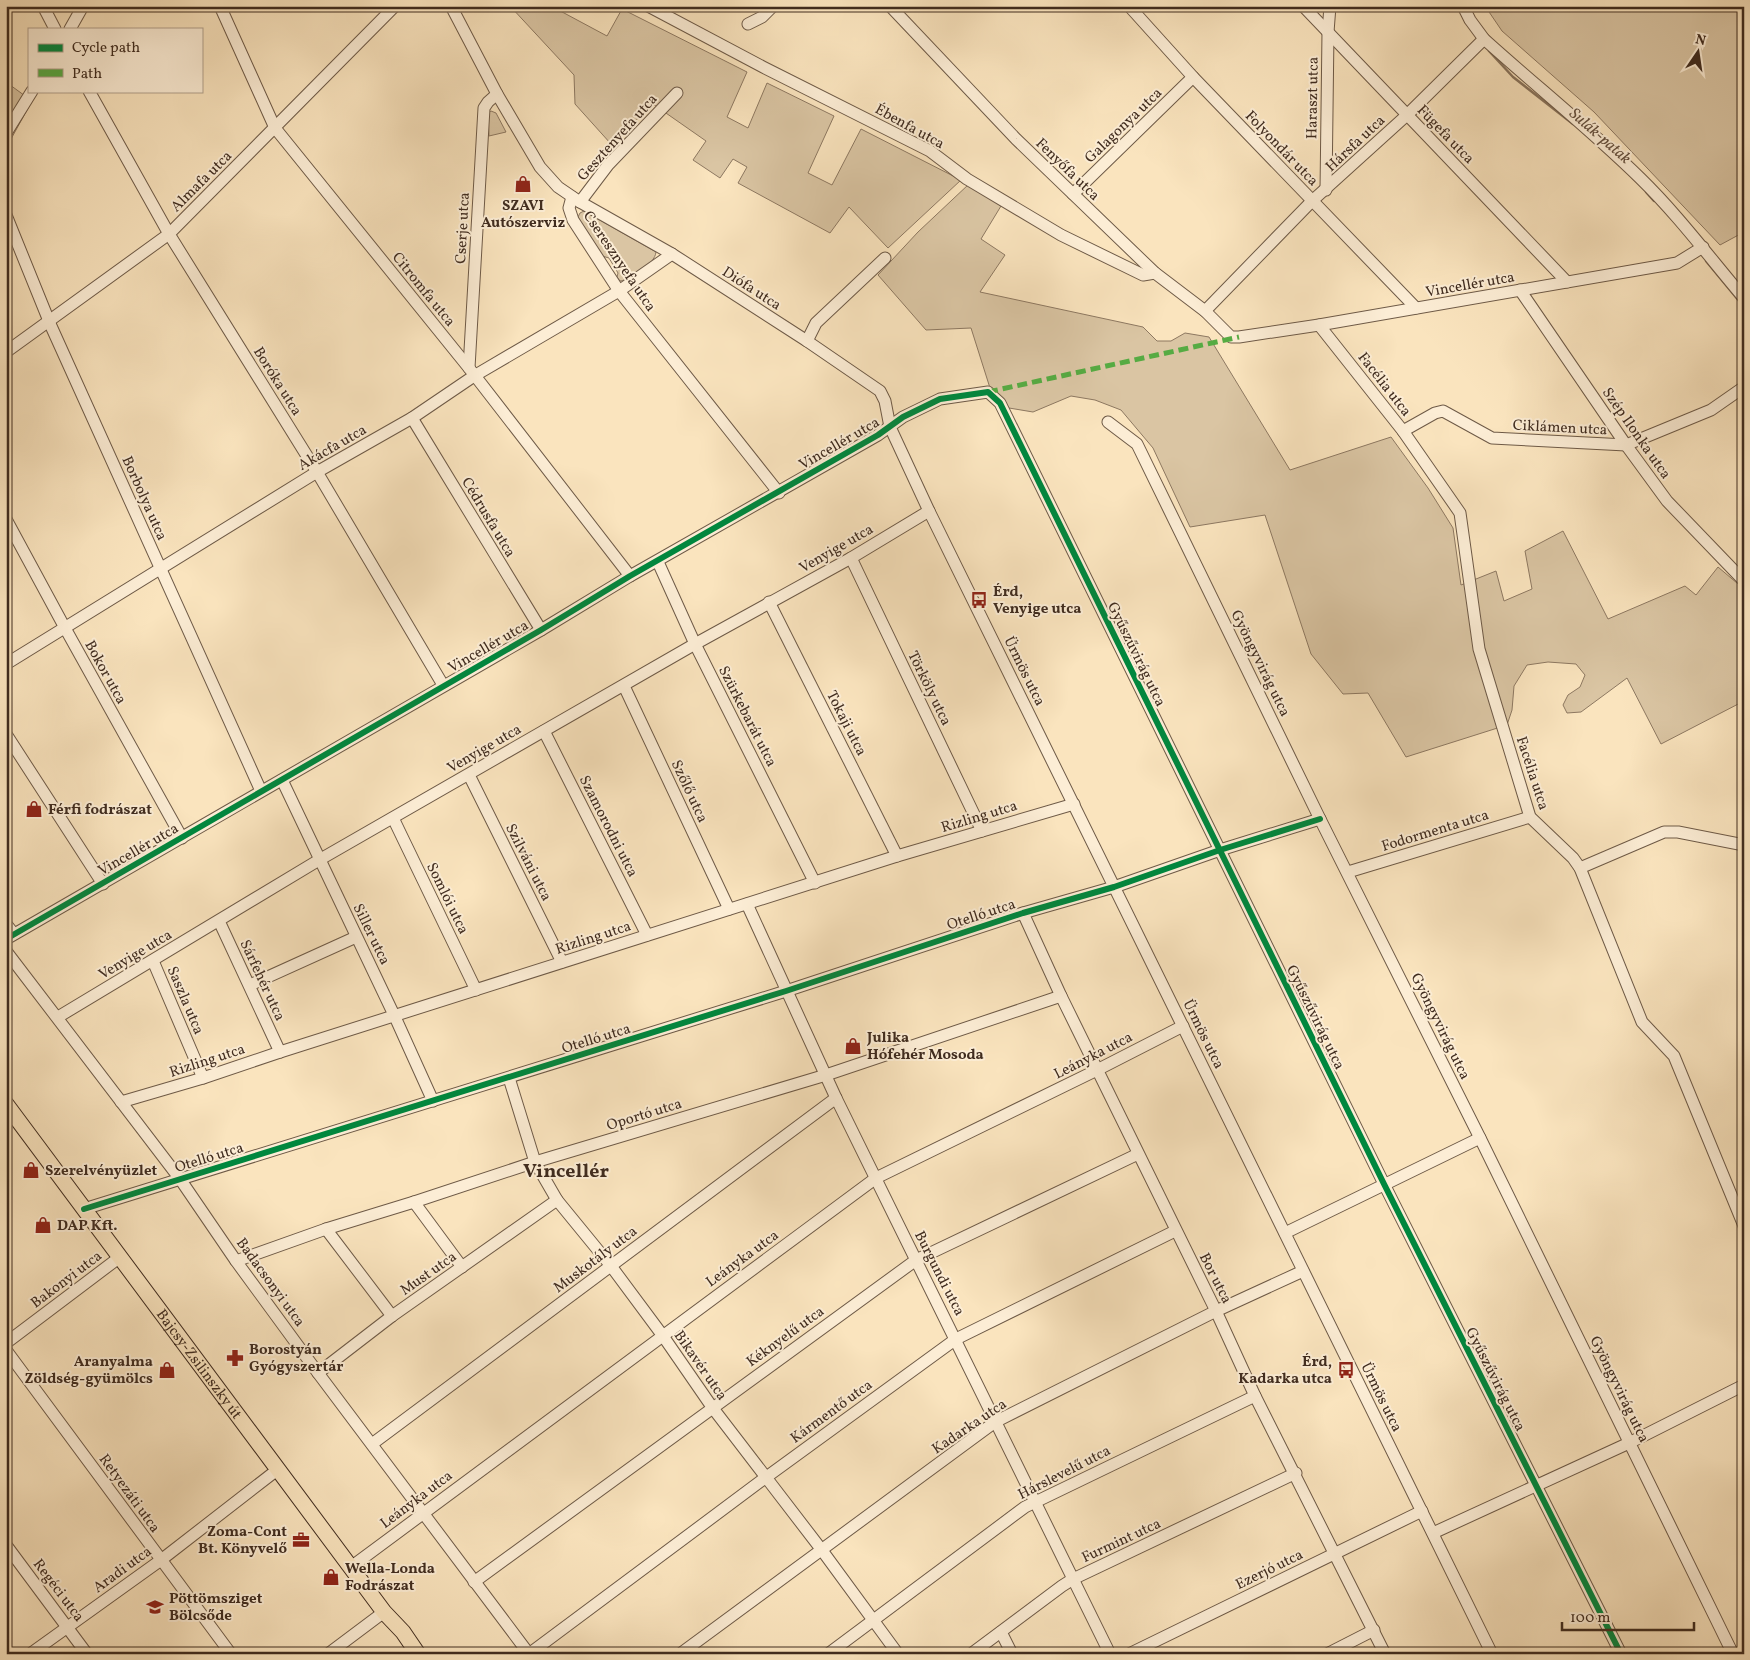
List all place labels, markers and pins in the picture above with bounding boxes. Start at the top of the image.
shop icon: SZAVI Autószerviz [513,174,533,194]
place label: SZAVI Autószerviz [481,196,565,234]
place label: Érd, Venyige utca [993,582,1081,620]
bus stop icon: Érd, Venyige utca [969,590,989,610]
shop icon: Férfi fodrászat [24,799,44,819]
place label: Férfi fodrászat [48,800,152,821]
place label: Julika Hófehér Mosoda [866,1028,984,1066]
shop icon: Julika Hófehér Mosoda [843,1036,863,1056]
shop icon: Szerelvényüzlet [21,1160,41,1180]
place label: Szerelvényüzlet [45,1161,158,1182]
shop icon: DAP Kft. [33,1215,53,1235]
place label: DAP Kft. [57,1216,117,1237]
place label: Borostyán Gyógyszertár [249,1340,343,1378]
pharmacy icon: Borostyán Gyógyszertár [225,1348,245,1368]
place label: Aranyalma Zöldség-gyümölcs [24,1352,153,1390]
place label: Érd, Kadarka utca [1238,1352,1332,1390]
shop icon: Aranyalma Zöldség-gyümölcs [157,1360,177,1380]
bus stop icon: Érd, Kadarka utca [1336,1360,1356,1380]
place label: Zoma-Cont Bt. Könyvelő [198,1522,287,1560]
office icon: Zoma-Cont Bt. Könyvelő [291,1530,311,1550]
place label: Wella-Londa Fodrászat [345,1559,435,1597]
shop icon: Wella-Londa Fodrászat [321,1567,341,1587]
place label: Pöttömsziget Bölcsőde [169,1589,263,1627]
school or university icon: Pöttömsziget Bölcsőde [145,1597,165,1617]

